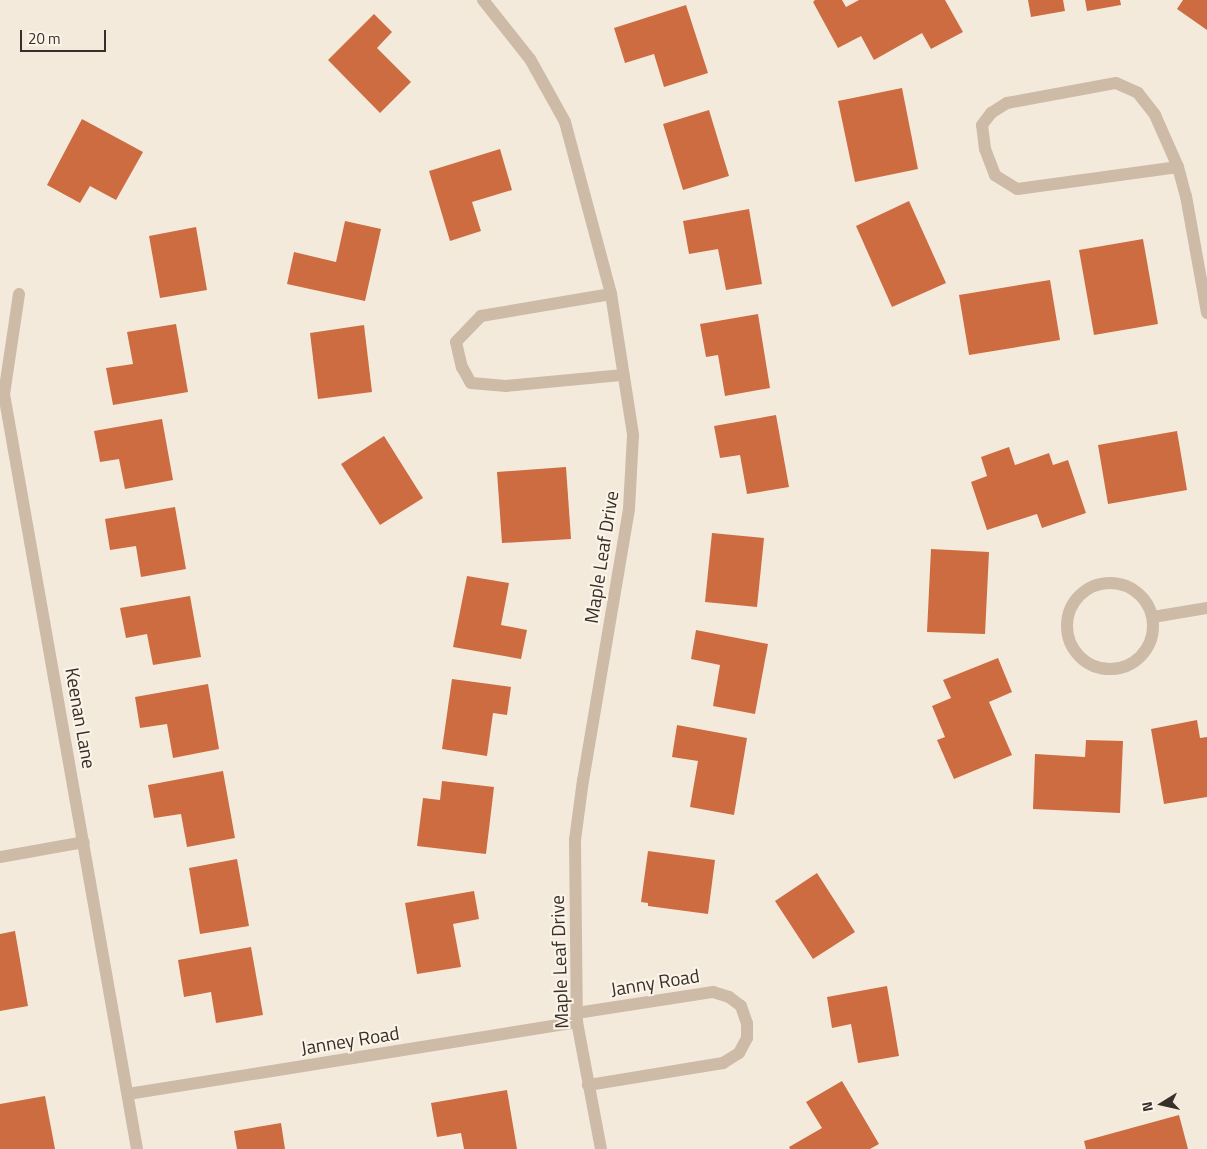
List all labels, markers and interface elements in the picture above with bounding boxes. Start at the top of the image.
scale bar [22,20,109,52]
text: 20 m [28,27,61,50]
street label: Maple Leaf Drive [579,489,623,625]
street label: Keenan Lane [61,666,101,770]
street label: Maple Leaf Drive [545,895,573,1029]
street label: Janny Road [609,964,701,1000]
street label: Janney Road [299,1021,401,1059]
north arrow [1137,1079,1187,1129]
text: N [1136,1100,1158,1113]

